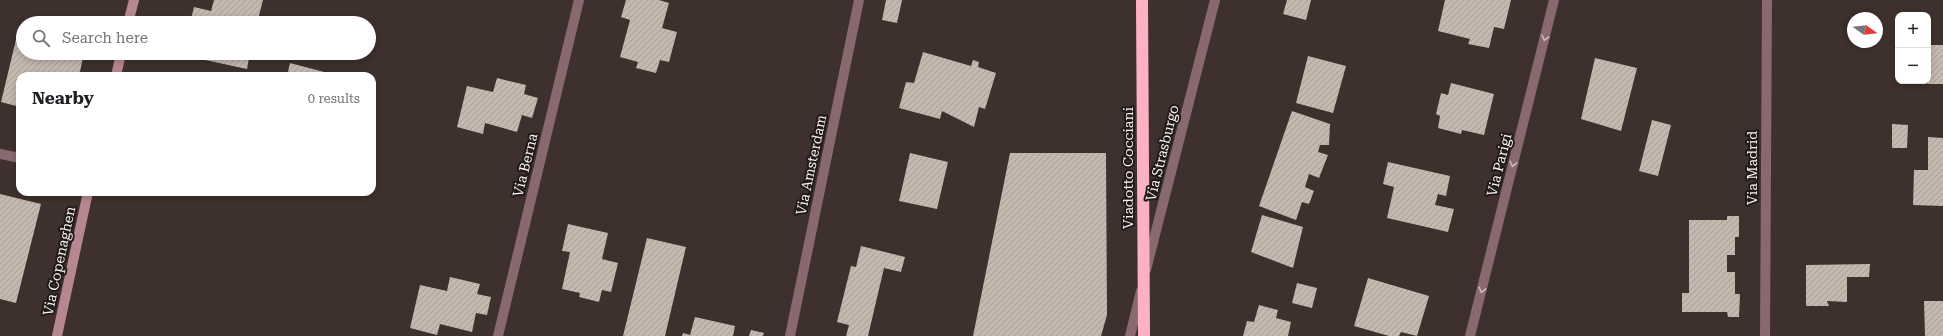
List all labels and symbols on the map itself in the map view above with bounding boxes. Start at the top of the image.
north arrow [1847,12,1883,48]
one-way arrow [1541,34,1550,41]
street label: Via Strasburgo [1142,103,1182,203]
street label: Viadotto Cocciani [1120,107,1136,229]
street label: Via Amsterdam [793,113,830,217]
street label: Via Berna [509,131,541,198]
street label: Via Parigi [1483,131,1515,198]
street label: Via Madrid [1744,131,1760,205]
one-way arrow [1509,160,1518,167]
street label: Via Copenaghen [40,205,78,317]
one-way arrow [1478,287,1486,293]

